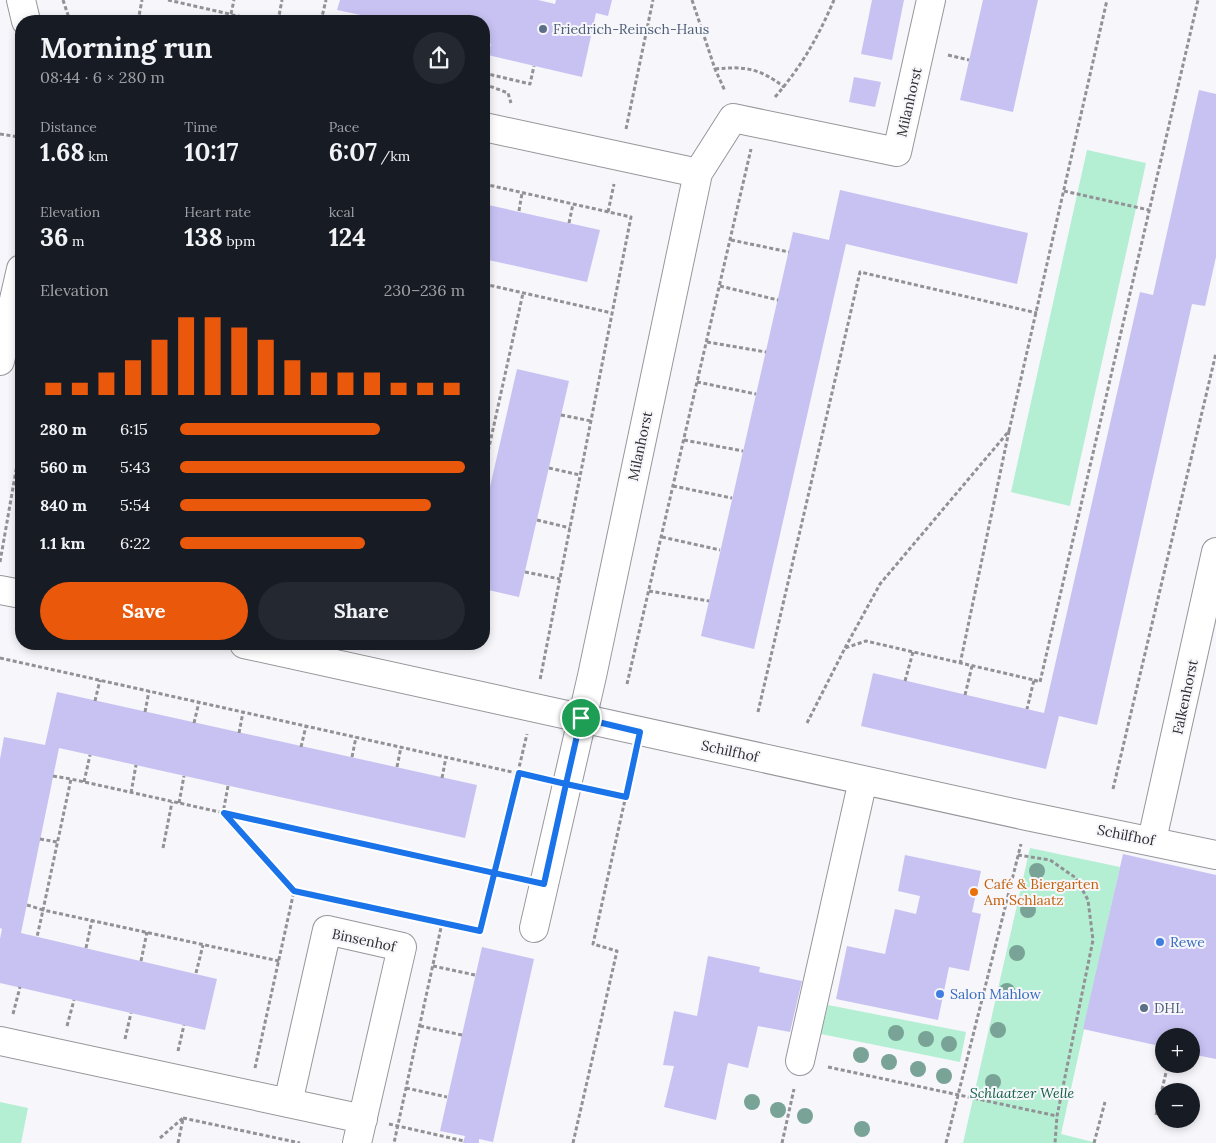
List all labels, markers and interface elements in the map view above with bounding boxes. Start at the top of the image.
place label: Friedrich-Reinsch-Haus [553,20,709,38]
marker: Friedrich-Reinsch-Haus [537,23,549,35]
text: Morning run [40,30,212,66]
button: share [413,32,465,84]
street label: Milanhorst [892,65,926,139]
text: 08:44 · 6 × 280 m [40,67,165,87]
text: Distance [40,118,97,136]
text: Time [184,118,217,136]
text: Pace [329,118,359,136]
text: 1.68 [40,136,85,168]
text: 10:17 [184,136,239,168]
text: 6:07 [329,136,377,168]
text: km [85,147,108,165]
text: /km [377,147,410,165]
text: Elevation [40,203,100,221]
text: Heart rate [184,203,251,221]
text: kcal [329,203,355,221]
text: 36 [40,221,68,253]
text: 138 [184,221,223,253]
text: 124 [329,221,366,253]
text: m [68,232,85,250]
text: bpm [223,232,256,250]
text: Elevation [40,280,109,300]
text: 230–236 m [384,280,465,300]
street label: Milanhorst [624,409,656,483]
text: 280 m [40,419,87,439]
text: 6:15 [120,419,148,439]
text: 560 m [40,457,87,477]
text: 5:43 [120,457,150,477]
text: 840 m [40,495,87,515]
text: 5:54 [120,495,150,515]
text: 1.1 km [40,533,85,553]
text: 6:22 [120,533,150,553]
button: Save [40,582,248,640]
button: Share [258,582,465,640]
street label: Falkenhorst [1168,657,1202,736]
pin [560,697,602,739]
icon: arrive [567,704,595,732]
street label: Schilfhof [700,736,762,766]
street label: Schilfhof [1096,821,1158,850]
place label: Café & Biergarten Am Schlaatz [983,875,1100,909]
marker: Café & Biergarten Am Schlaatz [968,886,980,898]
street label: Binsenhof [330,924,399,956]
place label: Rewe [1170,933,1205,951]
marker: Rewe [1154,936,1166,948]
place label: Salon Mahlow [950,985,1042,1003]
marker: Salon Mahlow [934,988,946,1000]
place label: DHL [1154,999,1183,1017]
marker: DHL [1138,1002,1150,1014]
map controls [1155,1028,1200,1128]
button: + [1155,1028,1200,1073]
button: − [1155,1083,1200,1128]
park label: Schlaatzer Welle [970,1084,1075,1102]

